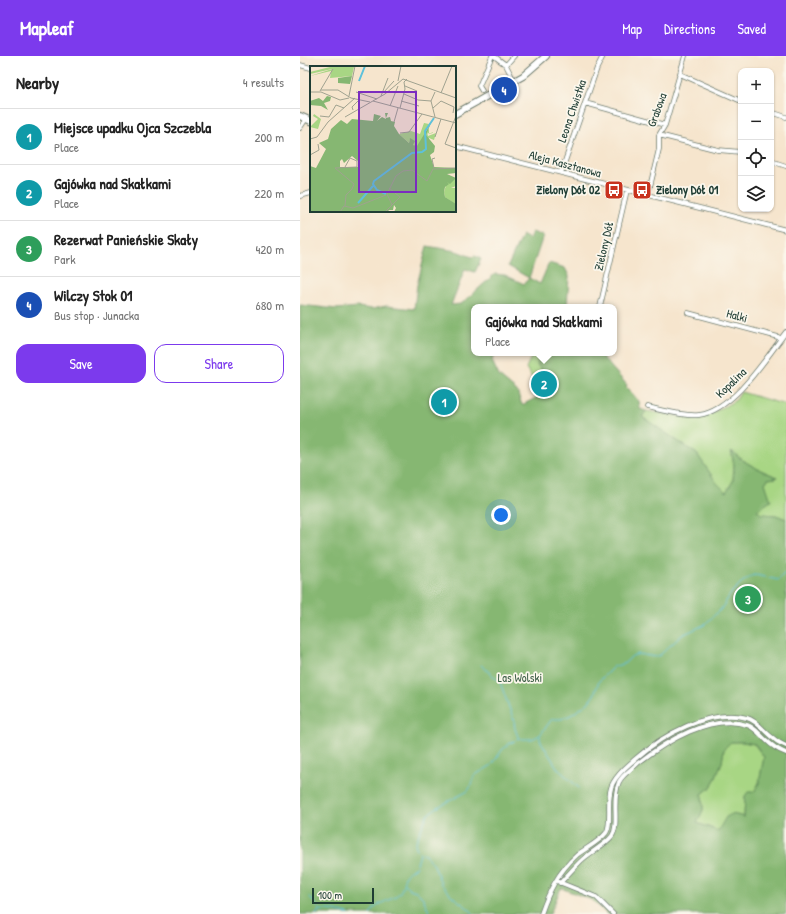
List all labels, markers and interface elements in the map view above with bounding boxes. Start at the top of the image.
text: Mapleaf [20,15,74,41]
text: Map [622,19,642,38]
text: Directions [664,19,715,38]
text: Saved [737,19,766,38]
inset map [310,66,456,212]
map controls [738,68,774,212]
button: + [738,68,774,104]
text: Nearby [16,71,59,94]
text: 4 results [243,73,284,91]
pin: 4 [491,75,517,105]
street label: Leona Chwistka [553,77,590,144]
street label: Grabowa [643,90,671,129]
button: − [738,104,774,140]
text: Miejsce upadku Ojca Szczebla [54,117,211,138]
text: 1 [27,128,31,146]
text: 200 m [254,128,284,146]
text: Place [54,138,79,156]
button: locate [738,140,774,176]
street label: Aleja Kasztanowa [527,146,603,181]
text: Gajówka nad Skałkami [54,173,171,194]
button: layers [738,176,774,212]
bus stop icon: Zielony Dół 02 [603,179,625,201]
bus stop icon: Zielony Dół 01 [631,179,653,201]
place label: Zielony Dół 02 [536,181,600,199]
place label: Zielony Dół 01 [656,181,719,199]
text: 2 [26,184,32,202]
text: 220 m [254,184,284,202]
text: Place [54,194,79,212]
street label: Zielony Dół [590,220,617,272]
text: Rezerwat Panieńskie Skały [54,229,198,250]
text: 3 [26,240,32,258]
text: 420 m [255,240,284,258]
text: Park [54,250,76,268]
text: Wilczy Stok 01 [54,285,133,306]
text: 4 [27,296,31,314]
text: 680 m [256,296,284,314]
popup [471,304,617,356]
street label: Halki [725,305,750,326]
text: Bus stop · Junacka [54,306,139,324]
text: Gajówka nad Skałkami [485,311,603,332]
text: Place [485,332,510,350]
button: Save [16,344,146,383]
button: Share [154,344,284,383]
street label: Kopalina [711,363,750,402]
pin: 2 [531,369,557,399]
pin: 1 [431,387,457,417]
your location [491,505,511,525]
pin: 3 [735,584,761,614]
park label: Las Wolski [498,669,542,686]
scale bar [312,886,374,905]
text: 100 m [318,888,342,902]

